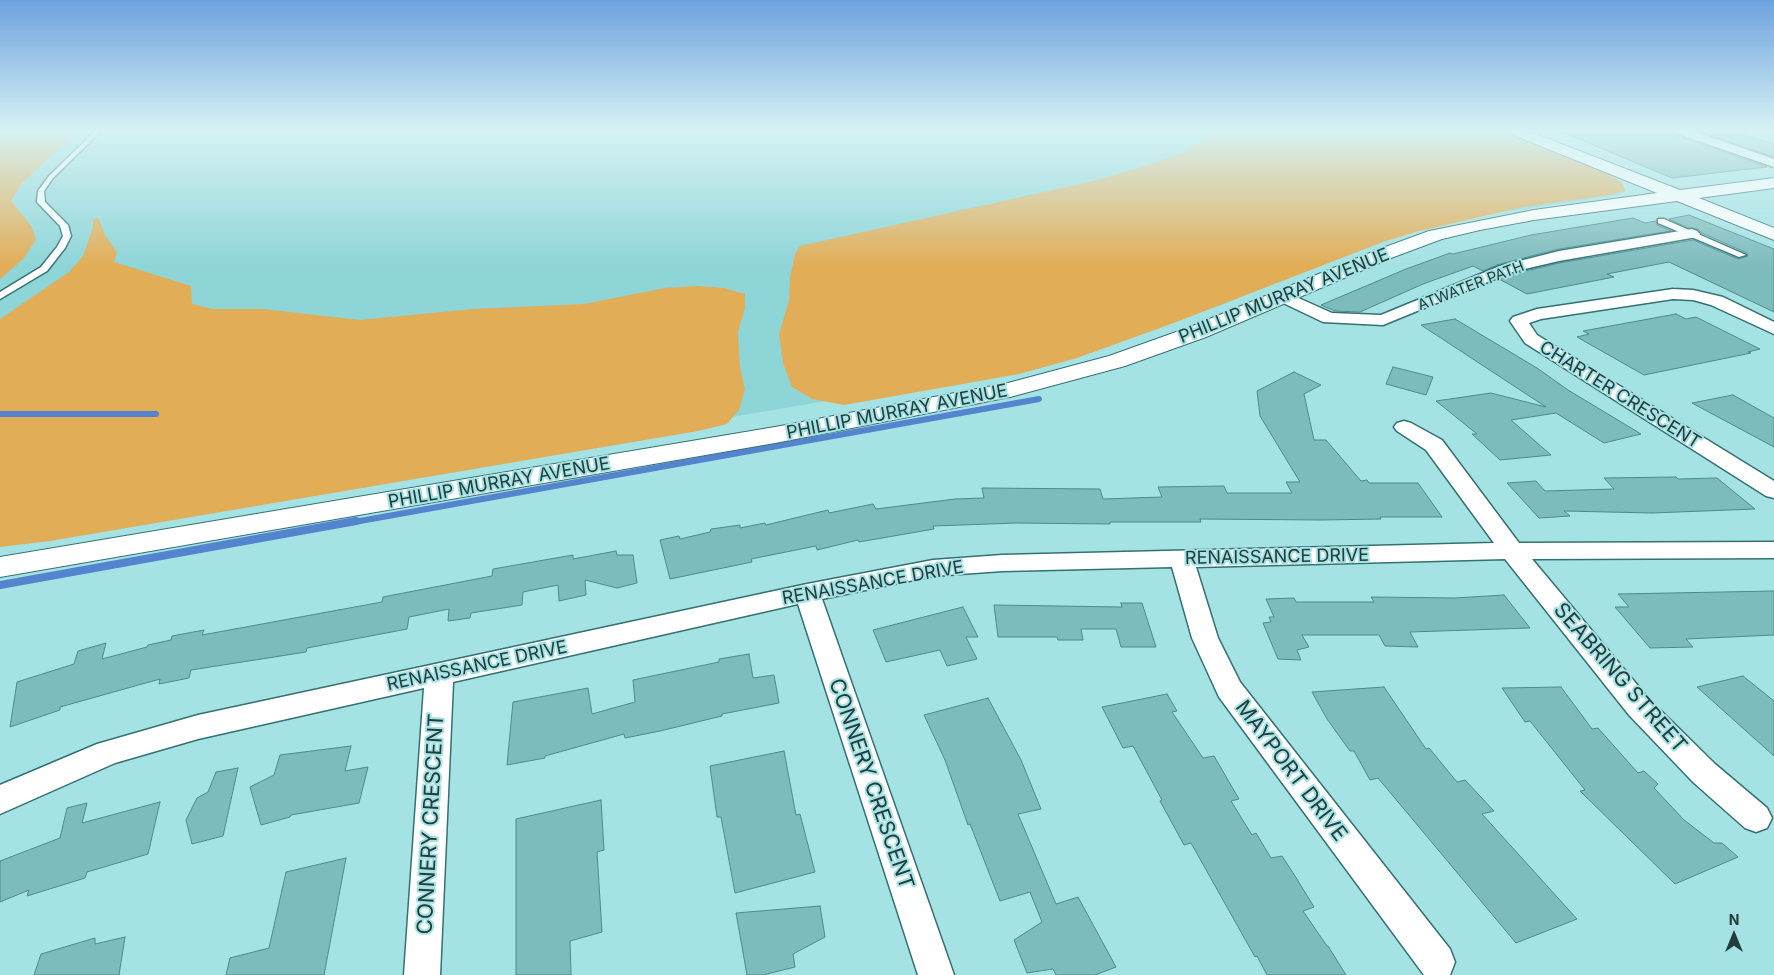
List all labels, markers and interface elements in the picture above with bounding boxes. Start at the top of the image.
street label: PHILLIP MURRAY AVENUE [1176,244,1392,348]
street label: ATWATER PATH [1415,257,1527,315]
street label: CHARTER CRESCENT [1535,337,1705,453]
street label: PHILLIP MURRAY AVENUE [785,380,1009,444]
street label: PHILLIP MURRAY AVENUE [386,453,612,513]
street label: RENAISSANCE DRIVE [1185,545,1369,569]
street label: RENAISSANCE DRIVE [781,556,965,610]
street label: SEABRING STREET [1548,598,1692,758]
street label: RENAISSANCE DRIVE [385,636,569,696]
street label: CONNERY CRESCENT [823,675,919,893]
street label: MAYPORT DRIVE [1230,696,1352,846]
street label: CONNERY CRESCENT [413,713,449,935]
north arrow [1709,910,1759,960]
text: N [1729,911,1739,928]

